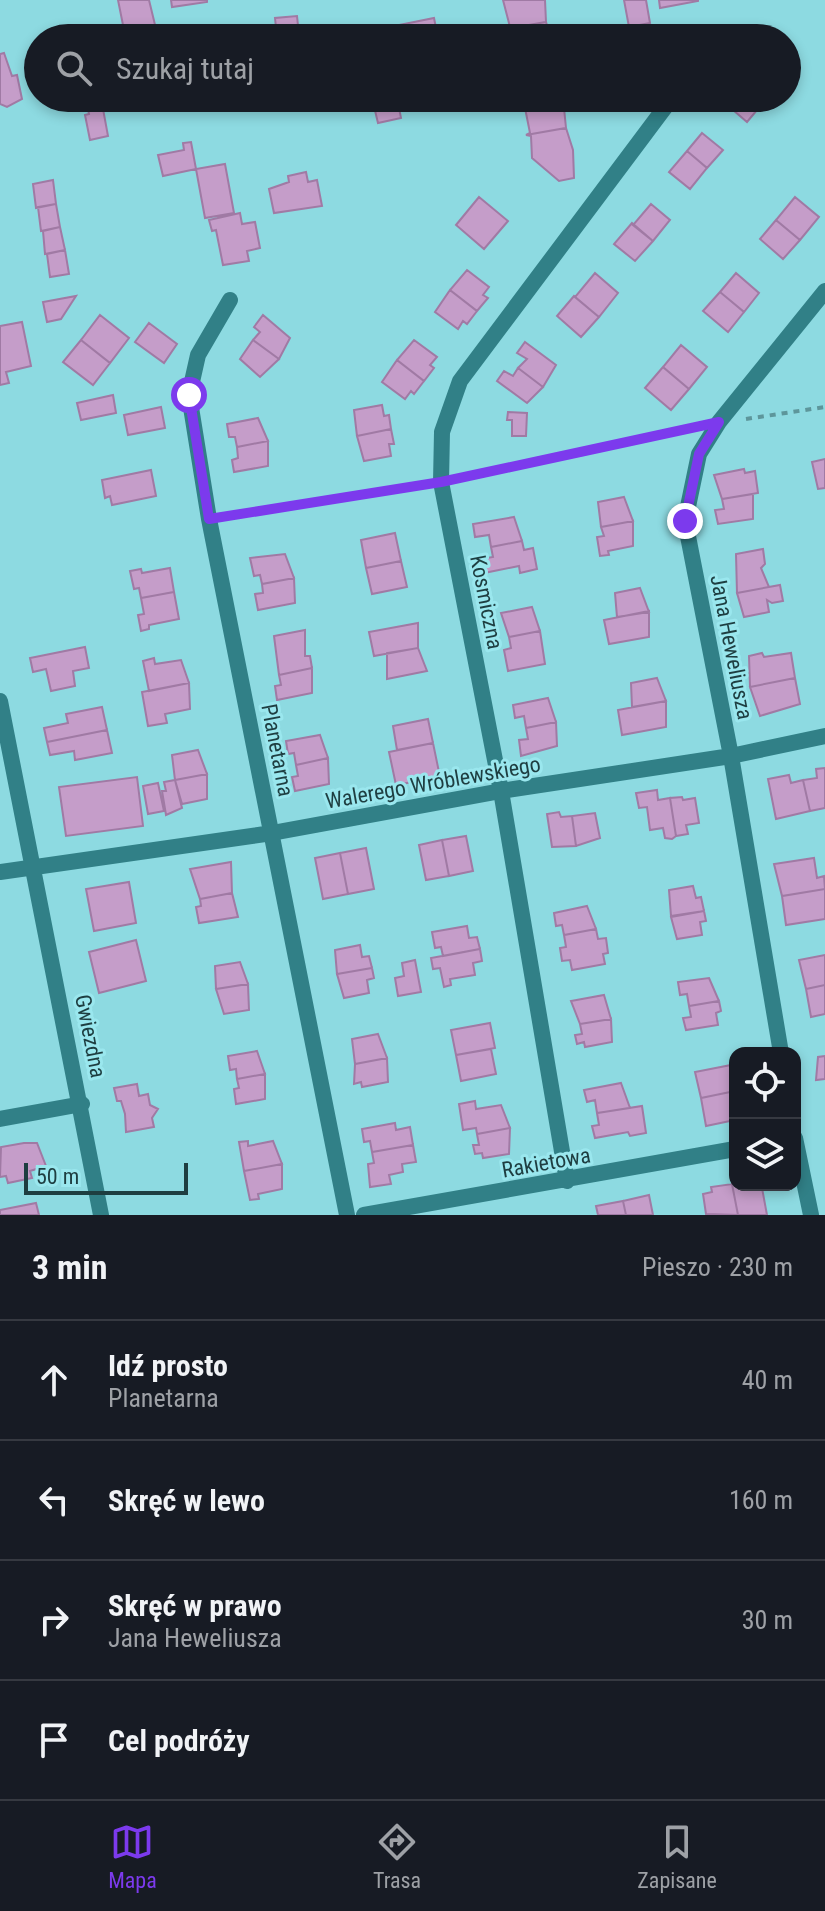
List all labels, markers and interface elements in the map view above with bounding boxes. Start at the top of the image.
search box [24,24,801,112]
icon: search [52,46,96,90]
text: Szukaj tutaj [116,51,254,86]
route start [171,377,207,413]
route end [667,503,703,539]
street label: Kosmiczna [465,553,508,651]
street label: Jana Heweliusza [705,573,758,722]
street label: Planetarna [256,702,299,798]
street label: Walerego Wróblewskiego [324,751,543,814]
street label: Gwiezdna [70,992,111,1080]
map controls [729,1047,801,1191]
button: locate [729,1047,801,1119]
button: layers [729,1119,801,1191]
street label: Rakietowa [500,1142,592,1183]
scale bar [24,1159,188,1195]
text: 50 m [36,1164,79,1189]
text: 3 min [32,1247,108,1287]
text: Pieszo · 230 m [642,1252,793,1282]
text: Idź prosto [108,1348,228,1383]
icon: ahead [32,1358,76,1402]
text: 40 m [742,1365,793,1395]
text: Planetarna [108,1383,219,1413]
icon: left [32,1478,76,1522]
text: Skręć w lewo [108,1483,265,1518]
text: 160 m [729,1485,793,1515]
text: Skręć w prawo [108,1588,282,1623]
icon: right [32,1598,76,1642]
text: 30 m [742,1605,793,1635]
text: Jana Heweliusza [108,1623,282,1653]
icon: arrive [32,1718,76,1762]
text: Cel podróży [108,1723,250,1758]
tab: Mapa [108,1820,157,1893]
tab: Trasa [373,1820,421,1893]
tab: Zapisane [637,1820,717,1893]

